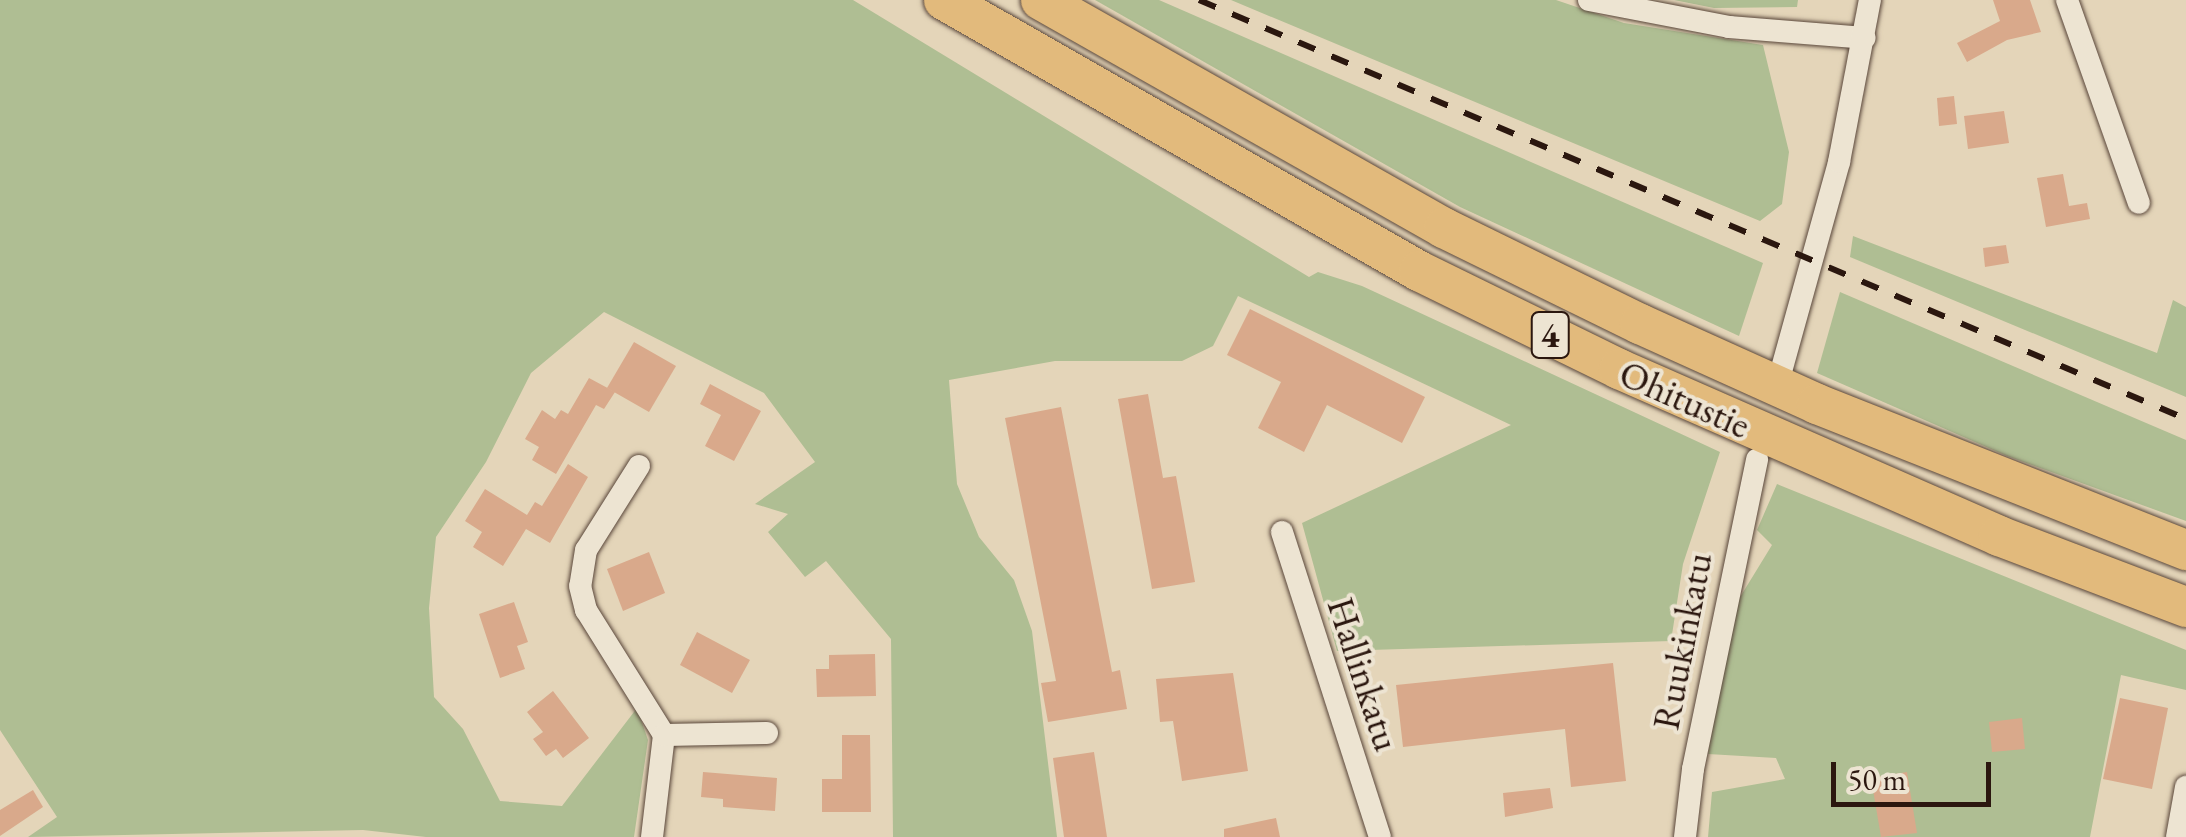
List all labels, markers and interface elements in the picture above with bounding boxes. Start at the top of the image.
road number: 4 [1530,305,1570,365]
street label: Ohitustie [1613,350,1757,448]
street label: Ruukinkatu [1643,549,1721,733]
street label: Hallinkatu [1318,592,1410,756]
scale bar [1836,742,1996,804]
text: 50 m [1848,760,1906,799]

